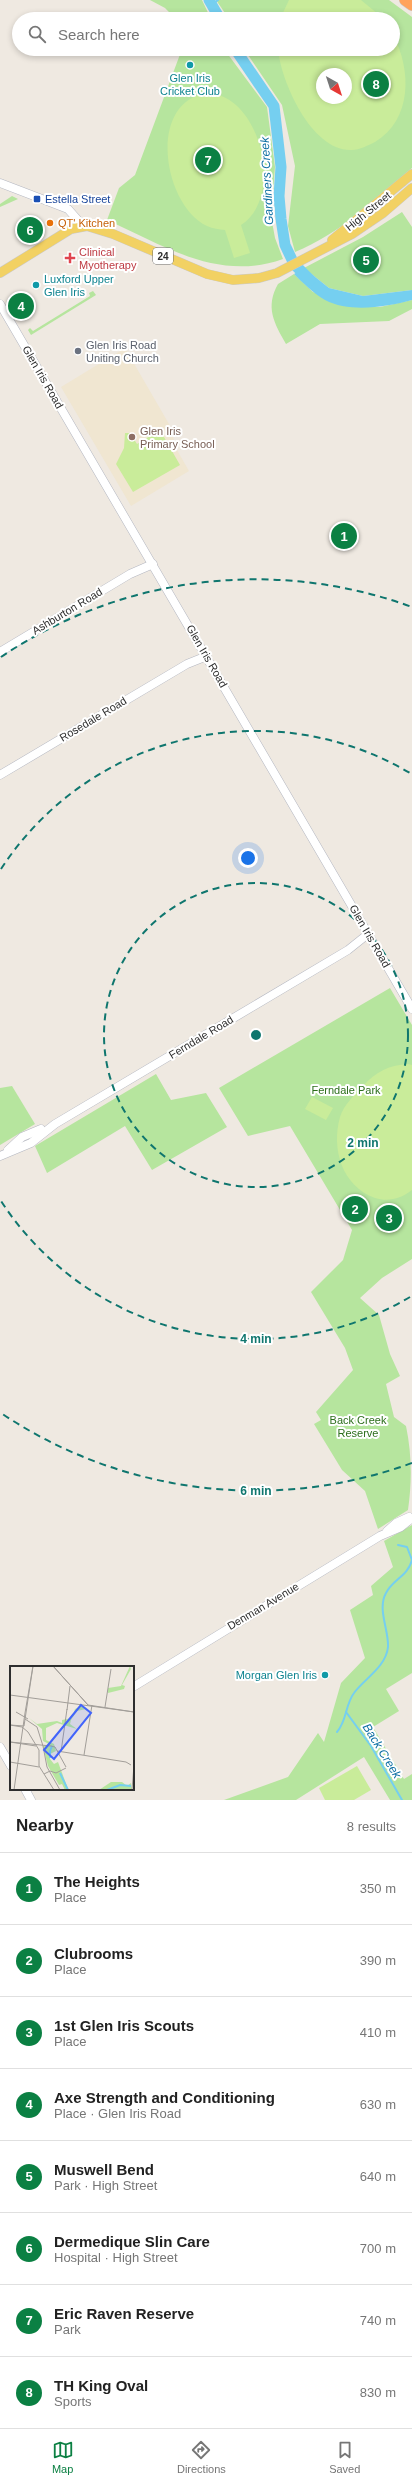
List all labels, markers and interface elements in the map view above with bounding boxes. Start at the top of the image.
search box [12,12,400,56]
icon: search [26,23,48,45]
text: Search here [58,26,140,43]
marker: Glen Iris Cricket Club [185,60,195,70]
north arrow [316,68,352,104]
pin: 8 [363,69,389,99]
place label: Glen Iris Cricket Club [160,72,220,97]
water label: Gardiners Creek [258,136,276,225]
pin: 7 [195,145,221,175]
street label: High Street [343,189,393,233]
place label: Estella Street [45,193,110,205]
marker: Estella Street [32,194,42,204]
pin: 6 [17,215,43,245]
place label: QT' Kitchen [58,217,115,229]
marker: QT' Kitchen [45,218,55,228]
pin: 5 [353,245,379,275]
place label: Clinical Myotherapy [79,246,137,271]
road number: 24 [153,248,173,264]
marker: Clinical Myotherapy [64,252,76,264]
place label: Luxford Upper Glen Iris [44,273,114,298]
marker: Luxford Upper Glen Iris [31,280,41,290]
pin: 4 [8,291,34,321]
place label: Glen Iris Road Uniting Church [86,339,159,364]
street label: Glen Iris Road [20,344,66,410]
marker: Glen Iris Road Uniting Church [73,346,83,356]
place label: Glen Iris Primary School [140,425,215,450]
marker: Glen Iris Primary School [127,432,137,442]
pin: 1 [331,521,357,551]
street label: Ashburton Road [30,585,104,637]
street label: Glen Iris Road [184,623,230,689]
street label: Rosedale Road [57,694,129,744]
your location [238,848,258,868]
street label: Glen Iris Road [347,903,393,969]
street label: Ferndale Road [167,1013,235,1061]
centre of rings [249,1028,263,1042]
park label: Ferndale Park [311,1084,381,1096]
text: 2 min [347,1136,379,1150]
pin: 2 [342,1194,368,1224]
pin: 3 [376,1203,402,1233]
text: 4 min [240,1332,272,1346]
park label: Back Creek Reserve [330,1414,387,1439]
text: 6 min [240,1484,272,1498]
street label: Denman Avenue [225,1580,301,1632]
inset map [10,1666,134,1790]
place label: Morgan Glen Iris [236,1669,317,1681]
marker: Morgan Glen Iris [320,1670,330,1680]
water label: Back Creek [360,1721,405,1782]
text: Nearby [16,1816,74,1835]
text: 8 results [347,1819,396,1834]
text: The Heights [54,1873,140,1890]
text: 1 [25,1881,33,1896]
text: 350 m [360,1881,396,1896]
text: Place [54,1890,87,1905]
text: Clubrooms [54,1945,133,1962]
text: 2 [25,1953,33,1968]
text: 390 m [360,1953,396,1968]
text: Place [54,1962,87,1977]
text: 1st Glen Iris Scouts [54,2017,194,2034]
text: 3 [25,2025,33,2040]
text: 410 m [360,2025,396,2040]
text: Place [54,2034,87,2049]
text: Axe Strength and Conditioning [54,2089,275,2106]
text: 4 [25,2097,33,2112]
text: 630 m [360,2097,396,2112]
text: Place · Glen Iris Road [54,2106,181,2121]
text: Muswell Bend [54,2161,154,2178]
text: 5 [25,2169,33,2184]
text: 640 m [360,2169,396,2184]
text: Park · High Street [54,2178,157,2193]
text: Dermedique Slin Care [54,2233,210,2250]
text: 6 [25,2241,33,2256]
text: 700 m [360,2241,396,2256]
text: Hospital · High Street [54,2250,178,2265]
text: Eric Raven Reserve [54,2305,194,2322]
text: 7 [25,2313,33,2328]
text: 740 m [360,2313,396,2328]
text: Park [54,2322,81,2337]
text: TH King Oval [54,2377,148,2394]
text: 8 [25,2385,33,2400]
text: 830 m [360,2385,396,2400]
text: Sports [54,2394,92,2409]
tab: Map [52,2439,74,2475]
tab: Directions [177,2439,226,2475]
tab: Saved [329,2439,360,2475]

